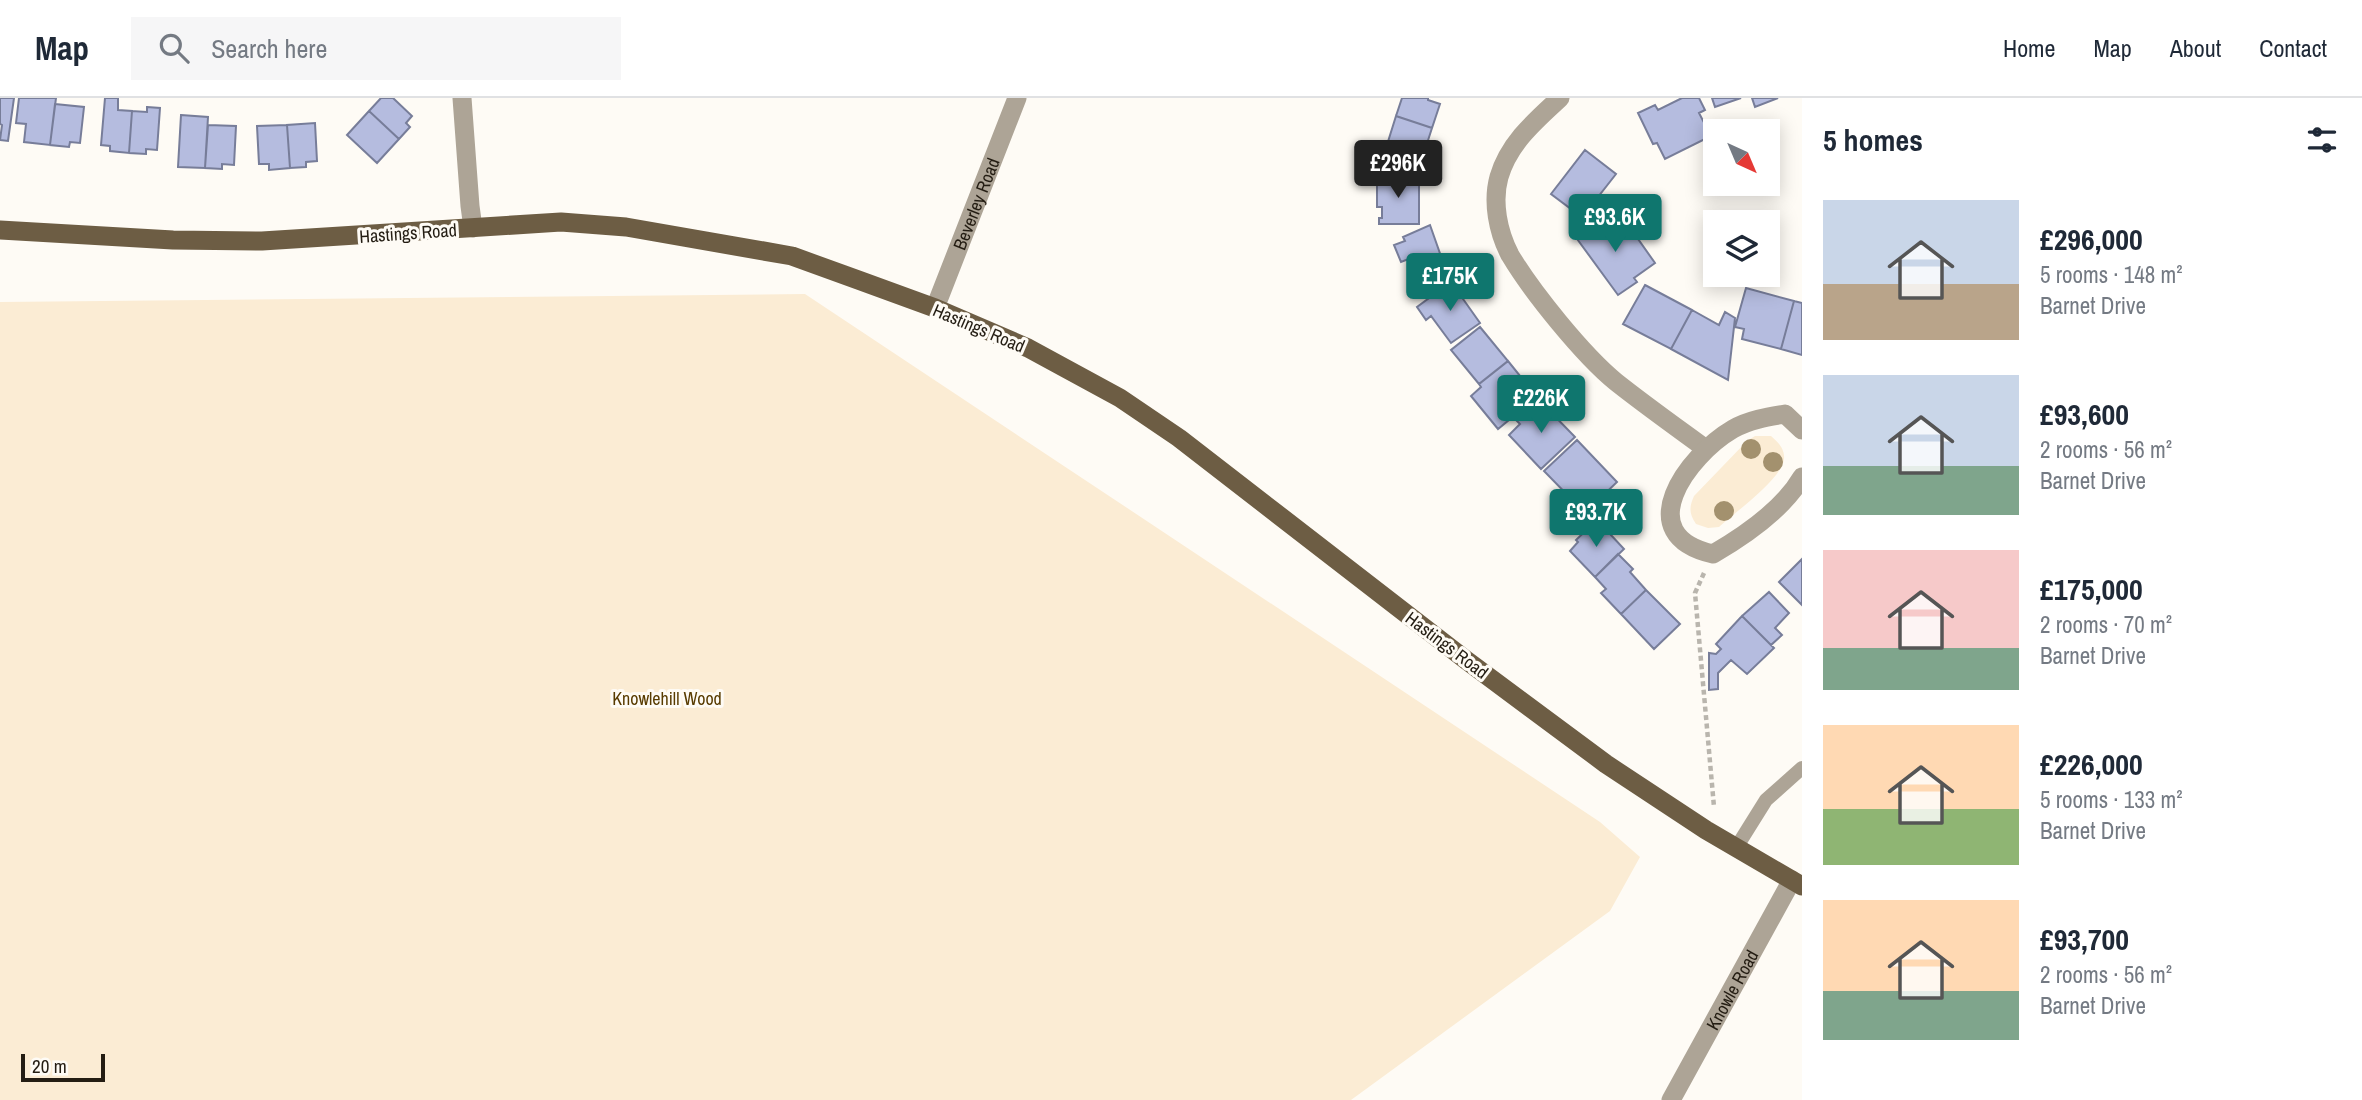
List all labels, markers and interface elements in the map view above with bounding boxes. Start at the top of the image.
search box [131,17,621,80]
text: Map [35,26,89,70]
icon: search [155,29,193,67]
text: Search here [211,31,327,66]
text: Home [2003,32,2055,64]
text: Map [2093,32,2132,64]
text: About [2170,32,2221,64]
text: Contact [2259,32,2327,64]
north arrow [1703,119,1780,196]
map controls [1703,119,1780,287]
text: 5 homes [1823,120,1923,160]
icon: filters [2303,121,2341,159]
pin: £296K [1349,140,1447,200]
text: £296K [1370,147,1426,178]
street label: Beverley Road [946,154,1005,253]
pin: £93.6K [1558,194,1672,254]
text: £93.6K [1585,201,1645,232]
button: layers [1703,210,1780,287]
street label: Hastings Road [358,217,458,249]
text: £296,000 [2040,219,2143,259]
icon: home [1879,228,1963,312]
pin: £175K [1401,254,1499,313]
text: 5 rooms · 148 m² [2040,259,2183,290]
text: £175K [1422,260,1478,291]
text: Barnet Drive [2040,290,2146,321]
street label: Hastings Road [929,297,1029,359]
pin: £226K [1492,376,1590,435]
text: £226K [1513,382,1569,413]
text: £93,600 [2040,394,2129,434]
icon: home [1879,403,1963,487]
text: 2 rooms · 56 m² [2040,434,2172,465]
text: Barnet Drive [2040,465,2146,496]
pin: £93.7K [1539,490,1653,549]
text: £93.7K [1566,496,1626,527]
text: £175,000 [2040,569,2143,609]
icon: home [1879,578,1963,662]
street label: Hastings Road [1400,606,1494,684]
text: 2 rooms · 70 m² [2040,609,2172,640]
text: Barnet Drive [2040,640,2146,671]
park label: Knowlehill Wood [612,686,722,711]
text: £226,000 [2040,744,2143,784]
icon: home [1879,753,1963,837]
text: 5 rooms · 133 m² [2040,784,2183,815]
text: Barnet Drive [2040,815,2146,846]
text: £93,700 [2040,919,2129,959]
icon: home [1879,928,1963,1012]
street label: Knowle Road [1700,945,1764,1034]
text: 2 rooms · 56 m² [2040,959,2172,990]
text: Barnet Drive [2040,990,2146,1021]
scale bar [21,1051,105,1083]
text: 20 m [32,1053,67,1079]

